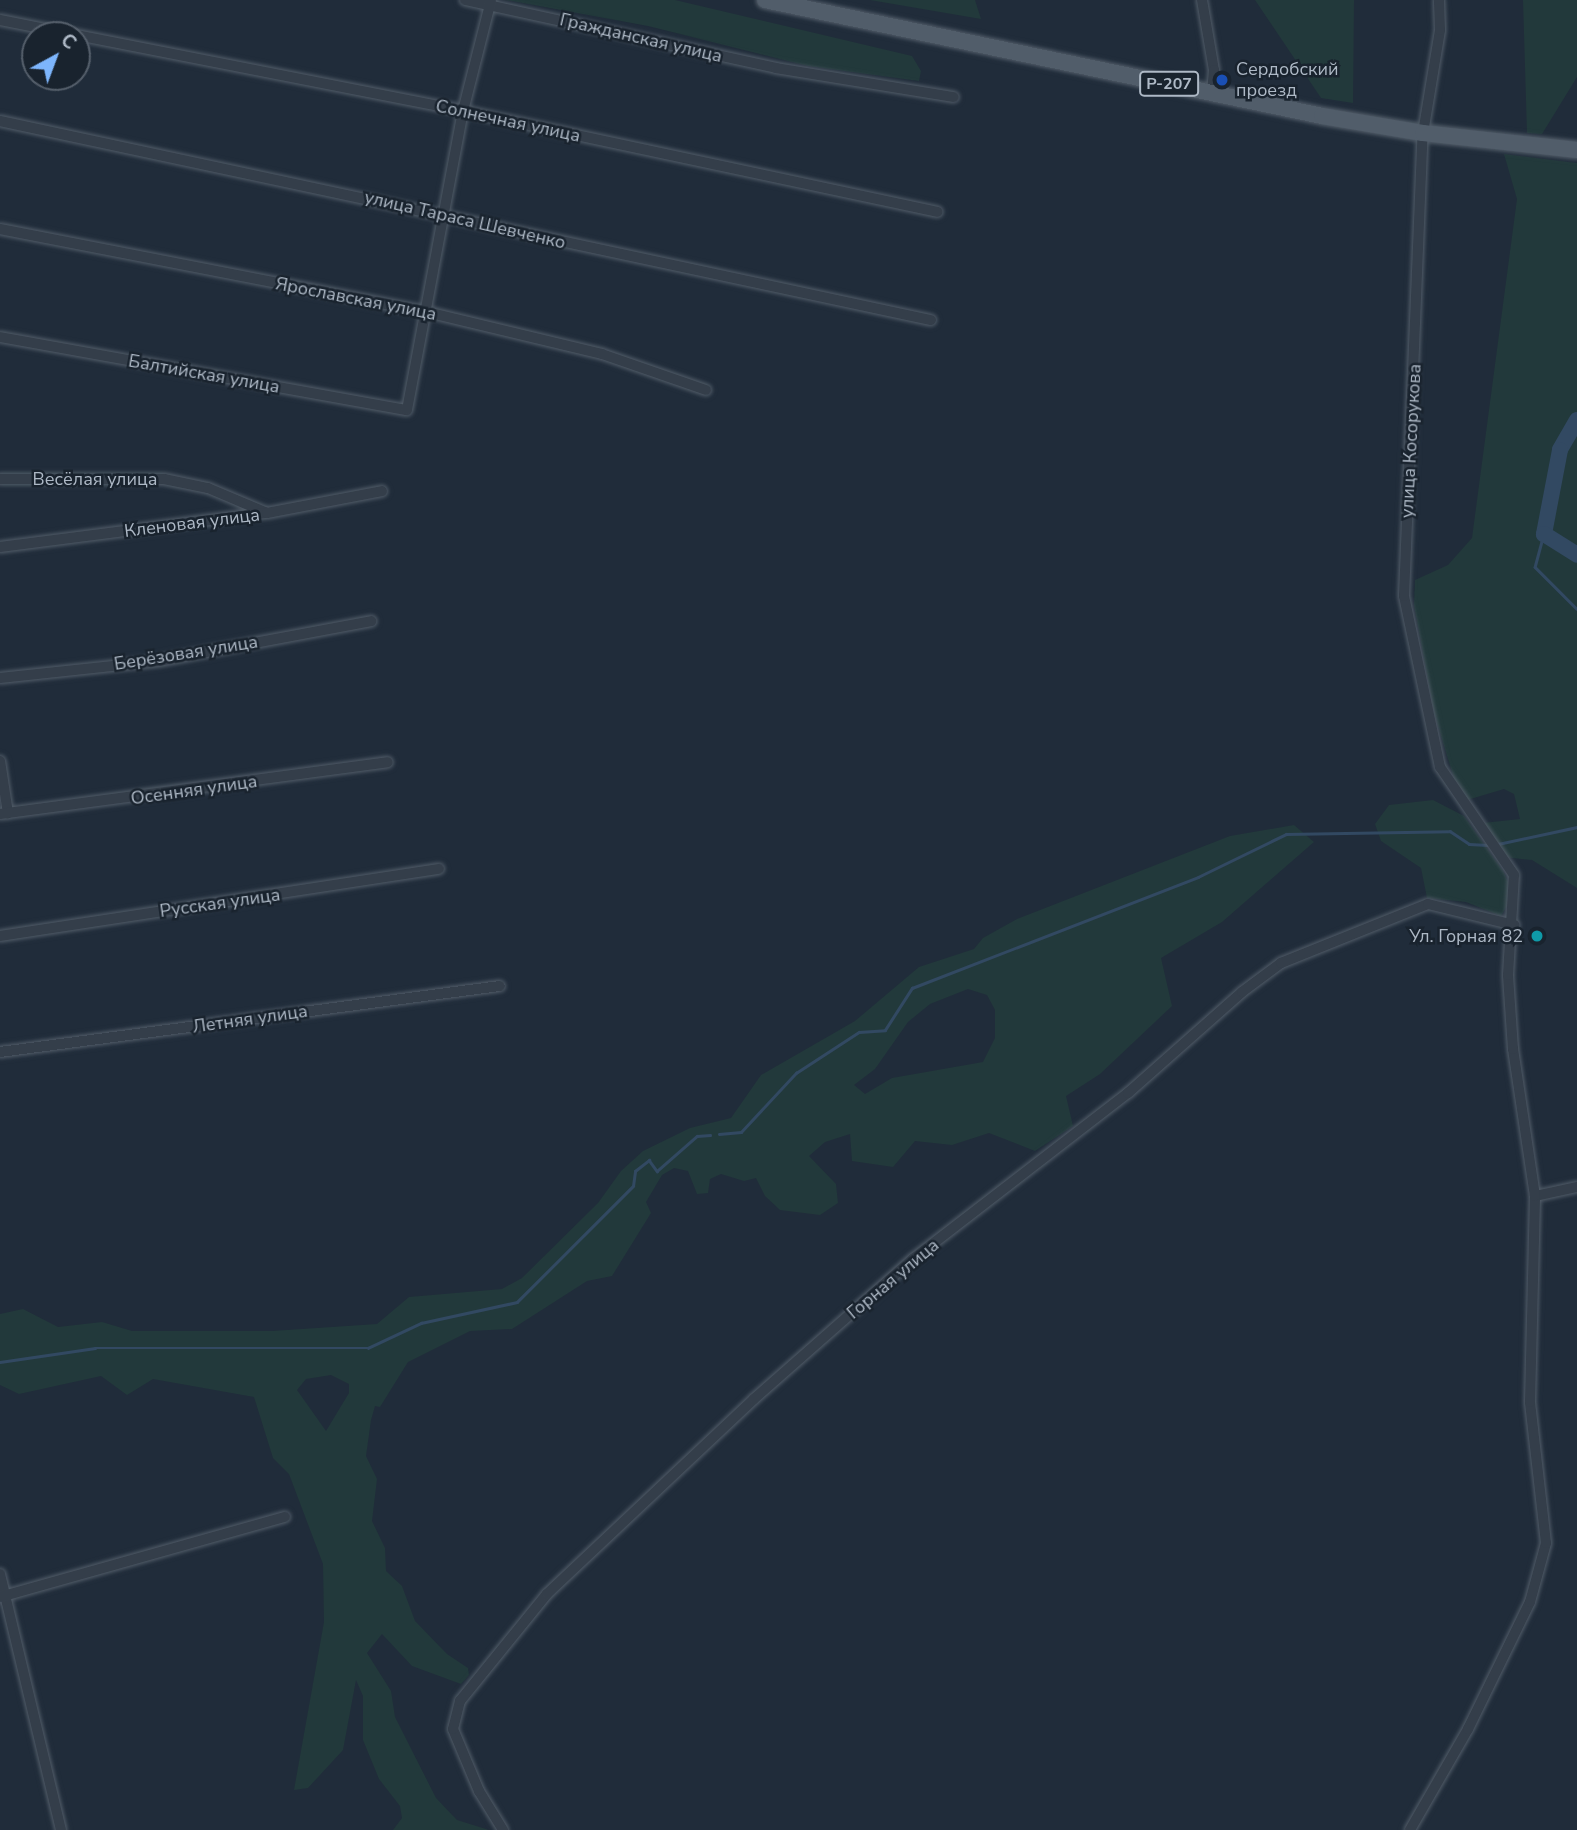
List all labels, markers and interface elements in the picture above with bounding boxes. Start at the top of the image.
street label: Гражданская улица [558,9,724,67]
north arrow [21,21,91,91]
text: С [55,28,82,56]
place label: Сердобский проезд [1236,59,1338,102]
road number: Р-207 [1138,72,1200,96]
marker: Сердобский проезд [1214,72,1230,88]
street label: Солнечная улица [434,95,582,147]
street label: улица Тараса Шевченко [362,186,568,254]
street label: Ярославская улица [274,273,438,325]
street label: Балтийская улица [127,350,281,398]
street label: улица Косорукова [1396,363,1426,519]
street label: Весёлая улица [33,468,157,490]
street label: Кленовая улица [123,504,261,542]
street label: Берёзовая улица [113,631,259,675]
street label: Осенняя улица [129,770,259,810]
street label: Русская улица [158,884,282,922]
place label: Ул. Горная 82 [1409,925,1523,947]
marker: Ул. Горная 82 [1529,928,1545,944]
street label: Летняя улица [191,1000,309,1038]
street label: Горная улица [843,1234,943,1324]

